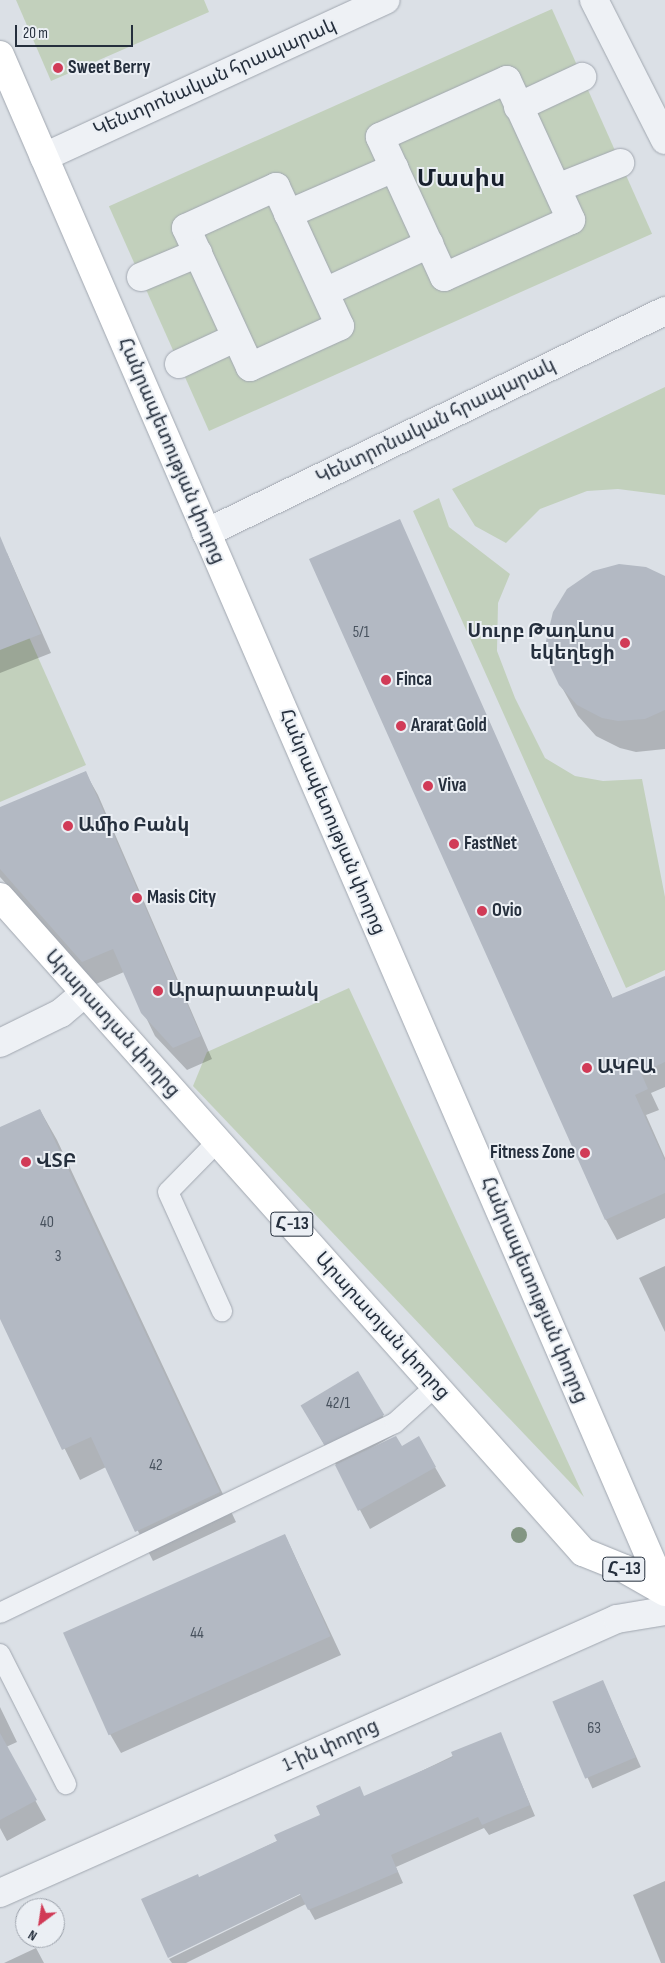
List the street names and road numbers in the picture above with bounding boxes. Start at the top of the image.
street label: Կենտրոնական հրապարակ [90,14,340,142]
street label: Հանրապետության փողոց [113,334,229,568]
street label: Կենտրոնական հրապարակ [313,354,559,490]
street label: Հանրապետության փողոց [274,705,390,939]
street label: Արարատյան փողոց [40,946,184,1102]
street label: Հանրապետության փողոց [476,1173,592,1407]
road number: Հ-13 [270,1208,314,1240]
street label: Արարատյան փողոց [310,1248,454,1404]
road number: Հ-13 [602,1554,646,1585]
street label: 1-ին փողոց [280,1715,382,1777]

